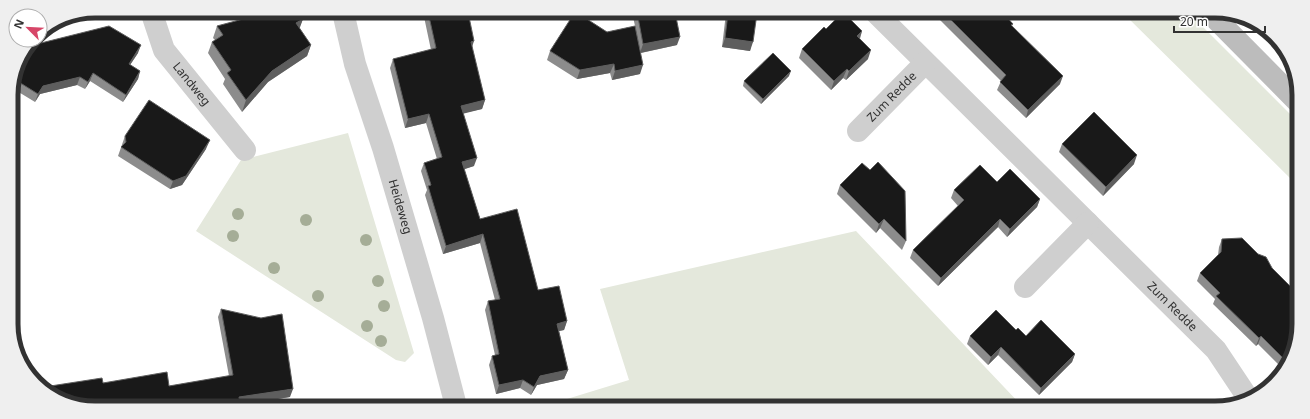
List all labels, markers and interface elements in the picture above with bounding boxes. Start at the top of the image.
north arrow [8,8,48,48]
scale bar [1174,8,1265,34]
text: 20 m [1180,13,1208,30]
text: N [10,17,27,31]
street label: Landweg [169,58,215,109]
street label: Zum Redde [863,67,920,125]
street label: Heideweg [385,177,417,236]
street label: Zum Redde [1144,277,1202,335]

